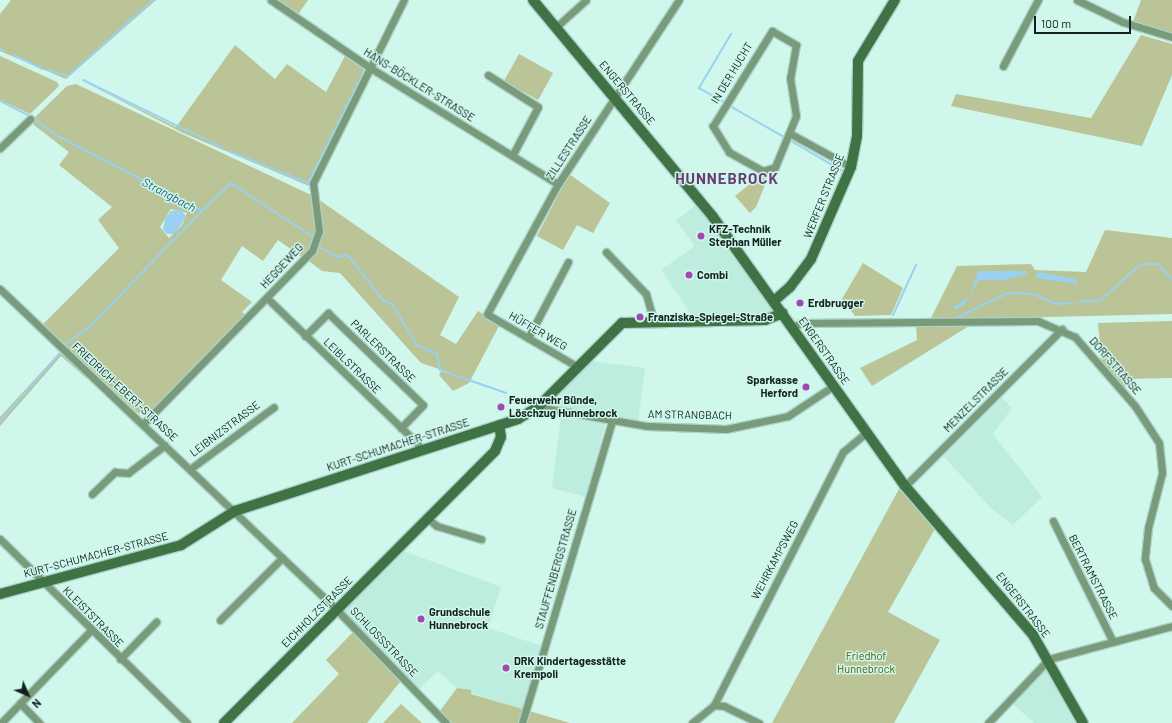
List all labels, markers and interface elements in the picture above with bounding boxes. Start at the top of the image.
scale bar [1036,8,1133,34]
text: 100 m [1041,16,1071,30]
street label: IN DER HUCHT [709,40,755,106]
street label: HANS-BÖCKLER-STRASSE [361,45,477,125]
street label: ENGERSTRASSE [596,58,658,128]
street label: ZILLESTRASSE [543,114,595,182]
street label: WERFER STRASSE [801,152,847,240]
district label: HUNNEBROCK [675,170,779,188]
water label: Strangbach [140,175,198,215]
place label: KFZ-Technik Stephan Müller [709,223,781,249]
marker: KFZ-Technik Stephan Müller [696,231,706,241]
street label: HEGGEWEG [258,241,306,291]
place label: Combi [697,268,728,282]
marker: Combi [684,270,694,280]
place label: Erdbrugger [808,296,864,310]
marker: Erdbrugger [795,298,805,308]
street label: HÜFFER WEG [506,309,570,353]
place label: Franziska-Spiegel-Straße [648,310,773,324]
marker: Franziska-Spiegel-Straße [635,312,645,322]
street label: ENGERSTRASSE [796,315,852,387]
street label: PARLERSTRASSE [348,317,418,385]
street label: LEIBLSTRASSE [321,335,383,397]
street label: DORFSTRASSE [1086,335,1144,397]
street label: FRIEDRICH-EBERT-STRASSE [70,340,180,444]
street label: MENZELSTRASSE [941,365,1011,435]
place label: Sparkasse Herford [747,374,798,400]
marker: Sparkasse Herford [801,382,811,392]
place label: Feuerwehr Bünde, Löschzug Hunnebrock [509,394,617,420]
street label: LEIBNIZSTRASSE [187,398,263,460]
marker: Feuerwehr Bünde, Löschzug Hunnebrock [496,402,506,412]
street label: AM STRANGBACH [648,408,732,422]
street label: KURT-SCHUMACHER-STRASSE [325,416,471,474]
street label: STAUFFENBERGSTRASSE [533,507,579,631]
street label: WEHRKAMPSWEG [749,518,801,602]
street label: KURT-SCHUMACHER-STRASSE [22,529,170,581]
street label: BERTRAMSTRASSE [1066,532,1120,622]
street label: ENGERSTRASSE [993,570,1053,640]
street label: EICHHOLZSTRASSE [279,574,355,650]
street label: KLEISTSTRASSE [60,584,126,650]
street label: SCHLOSSSTRASSE [347,604,421,680]
place label: Grundschule Hunnebrock [429,606,490,632]
marker: Grundschule Hunnebrock [416,614,426,624]
park label: Friedhof Hunnebrock [837,650,895,676]
place label: DRK Kindertagesstätte Krempoli [514,655,626,681]
marker: DRK Kindertagesstätte Krempoli [501,663,511,673]
north arrow [8,675,48,715]
text: N [30,697,44,711]

